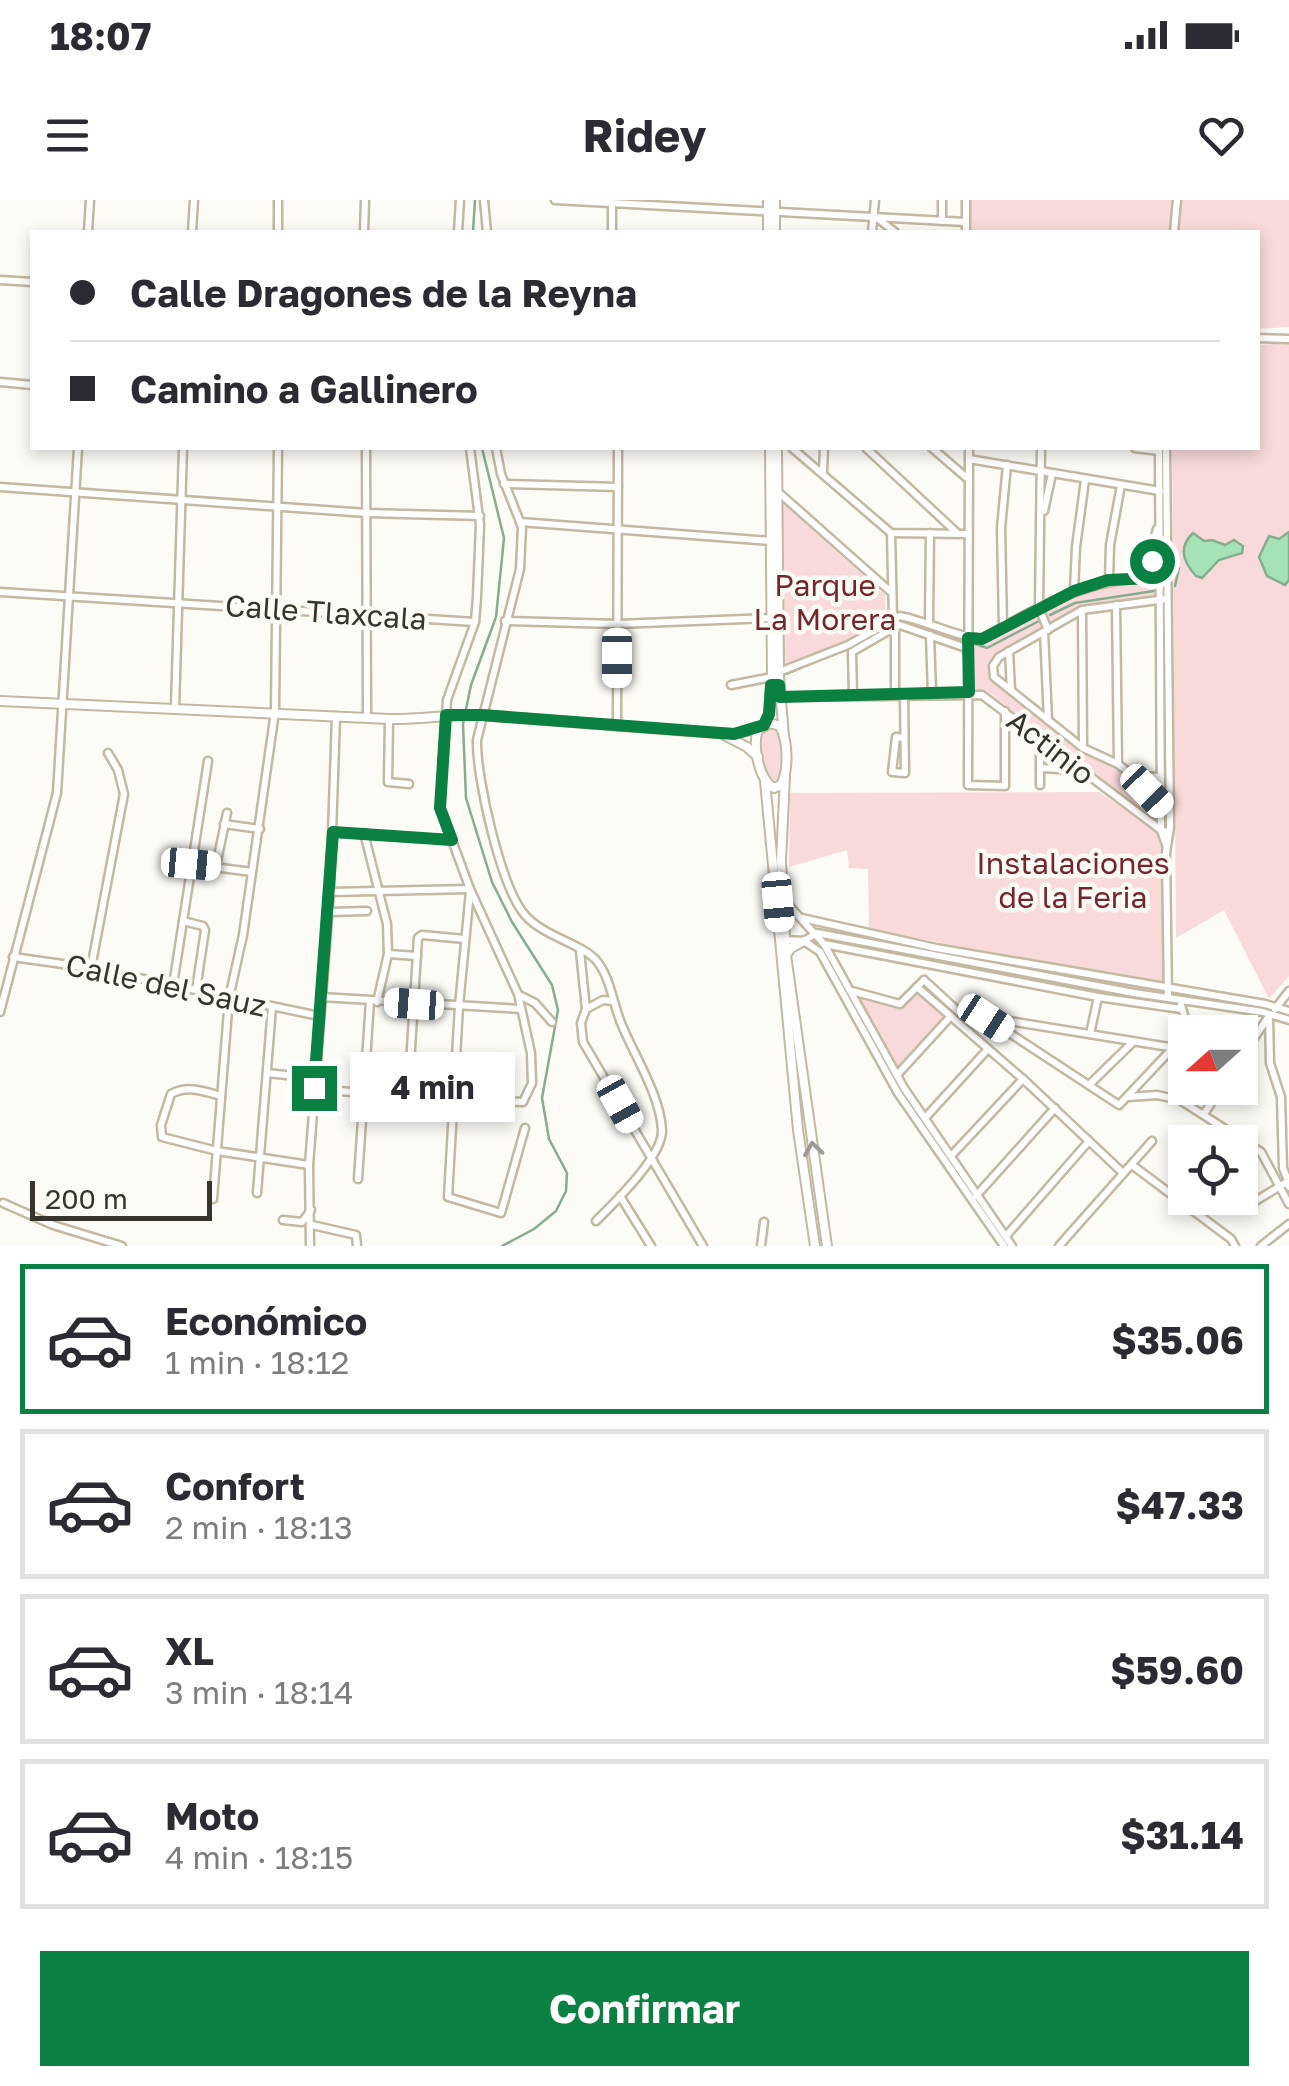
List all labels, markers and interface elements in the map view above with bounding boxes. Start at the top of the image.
text: 18:07 [50,13,151,58]
icon: menu [40,108,95,163]
text: Ridey [583,108,706,162]
icon: heart [1194,108,1249,163]
text: Calle Dragones de la Reyna [130,270,637,315]
text: Camino a Gallinero [130,366,478,411]
route start [1130,539,1175,584]
park label: Parque La Morera [754,567,896,637]
street label: Calle Tlaxcala [224,587,428,637]
car [602,628,632,688]
street label: Actinio [1000,702,1102,792]
car [1115,759,1179,823]
park label: Instalaciones de la Feria [976,845,1170,915]
car [160,846,222,882]
car [760,871,796,933]
street label: Calle del Sauz [63,946,269,1024]
car [383,987,445,1021]
car [953,989,1019,1047]
north arrow [1168,1015,1258,1105]
map controls [1168,1015,1258,1215]
callout: 4 min [349,1053,514,1123]
route end [292,1066,337,1111]
text: 4 min [390,1068,475,1106]
car [592,1070,648,1138]
button: locate [1168,1125,1258,1215]
one-way arrow [803,1141,824,1158]
scale bar [30,1176,212,1220]
text: 200 m [45,1182,128,1215]
icon: car [45,1294,135,1384]
text: Económico [165,1298,367,1343]
text: $35.06 [1111,1317,1244,1362]
text: 1 min · 18:12 [165,1343,349,1381]
icon: car [45,1459,135,1549]
text: Confort [165,1463,305,1508]
text: $47.33 [1116,1482,1244,1527]
text: 2 min · 18:13 [165,1508,353,1546]
icon: car [45,1624,135,1714]
text: XL [165,1628,214,1673]
text: $59.60 [1110,1647,1244,1692]
text: 3 min · 18:14 [165,1673,354,1711]
icon: car [45,1789,135,1879]
text: Moto [165,1793,259,1838]
text: $31.14 [1120,1812,1244,1857]
text: 4 min · 18:15 [165,1838,353,1876]
button: Confirmar [40,1951,1249,2066]

